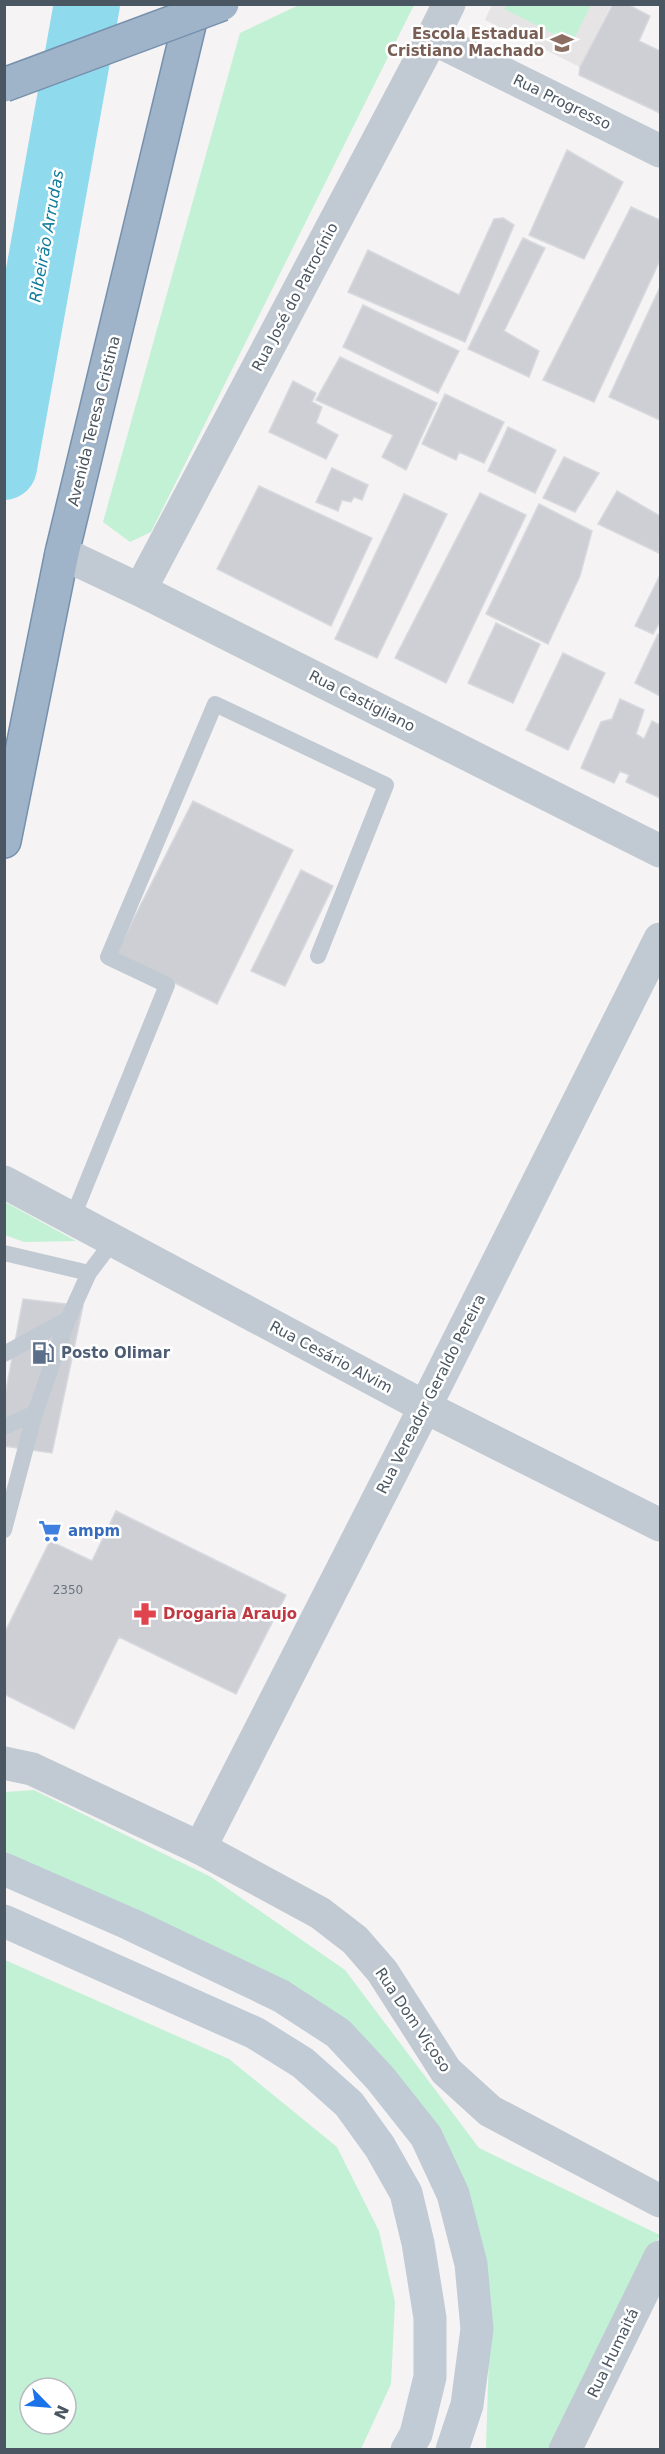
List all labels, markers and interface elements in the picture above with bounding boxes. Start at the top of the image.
place label: Escola Estadual Cristiano Machado [387,25,544,60]
school or university icon: Escola Estadual Cristiano Machado [549,30,575,56]
street label: Rua Progresso [510,71,614,133]
water label: Ribeirão Arrudas [26,169,67,304]
street label: Rua José do Patrocínio [248,220,342,374]
street label: Avenida Teresa Cristina [64,334,124,508]
street label: Rua Castigliano [306,667,418,735]
street label: Rua Vereador Geraldo Pereira [373,1291,489,1497]
street label: Rua Cesário Alvim [267,1317,395,1397]
fuel station icon: Posto Olimar [30,1340,56,1366]
place label: Posto Olimar [61,1344,171,1362]
supermarket icon: ampm [37,1518,63,1544]
place label: ampm [68,1522,120,1540]
house number: 2350 [53,1583,83,1597]
pharmacy icon: Drogaria Araujo [132,1601,158,1627]
place label: Drogaria Araujo [163,1605,297,1623]
street label: Rua Dom Viçoso [371,1964,455,2076]
street label: Rua Humaitá [584,2305,642,2401]
north arrow [18,2376,78,2436]
text: N [50,2402,73,2422]

